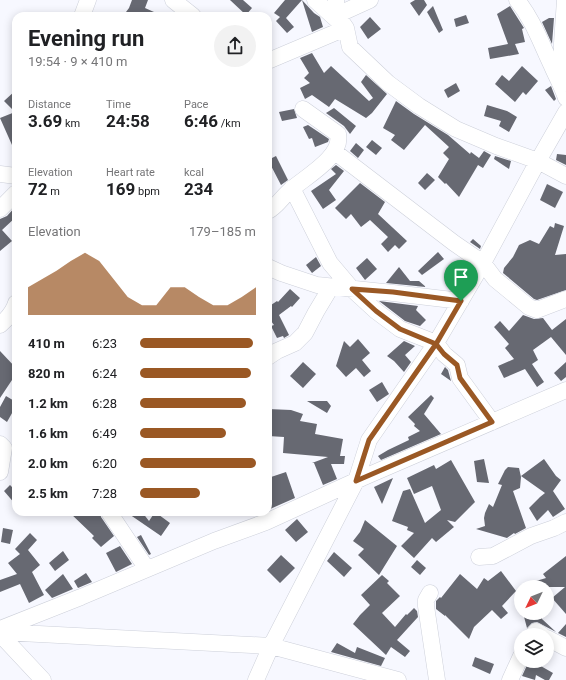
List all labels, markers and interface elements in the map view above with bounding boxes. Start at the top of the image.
button: share [214,25,256,67]
text: Evening run [28,26,144,51]
text: 19:54 · 9 × 410 m [28,54,127,69]
text: Distance [28,98,71,111]
text: Time [106,98,131,111]
text: Pace [184,98,208,111]
text: 3.69 [28,111,62,131]
text: 24:58 [106,111,150,131]
text: 6:46 [184,111,218,131]
text: km [62,117,80,130]
text: /km [218,117,241,130]
text: Elevation [28,166,73,179]
text: Heart rate [106,166,155,179]
text: kcal [184,166,204,179]
text: 72 [28,179,48,199]
text: 169 [106,179,135,199]
text: 234 [184,179,213,199]
text: m [48,185,60,198]
text: bpm [135,185,160,198]
text: Elevation [28,224,81,239]
text: 179–185 m [189,224,256,239]
pin [444,260,478,301]
icon: arrive [450,266,472,288]
text: 410 m [28,336,65,351]
text: 6:23 [92,336,117,351]
text: 820 m [28,366,65,381]
text: 6:24 [92,366,117,381]
text: 1.2 km [28,396,68,411]
text: 6:28 [92,396,117,411]
text: 1.6 km [28,426,68,441]
text: 6:49 [92,426,117,441]
text: 2.0 km [28,456,68,471]
text: 6:20 [92,456,117,471]
text: 2.5 km [28,486,68,501]
text: 7:28 [92,486,117,501]
north arrow [514,580,554,620]
map controls [514,580,554,668]
button: layers [514,628,554,668]

